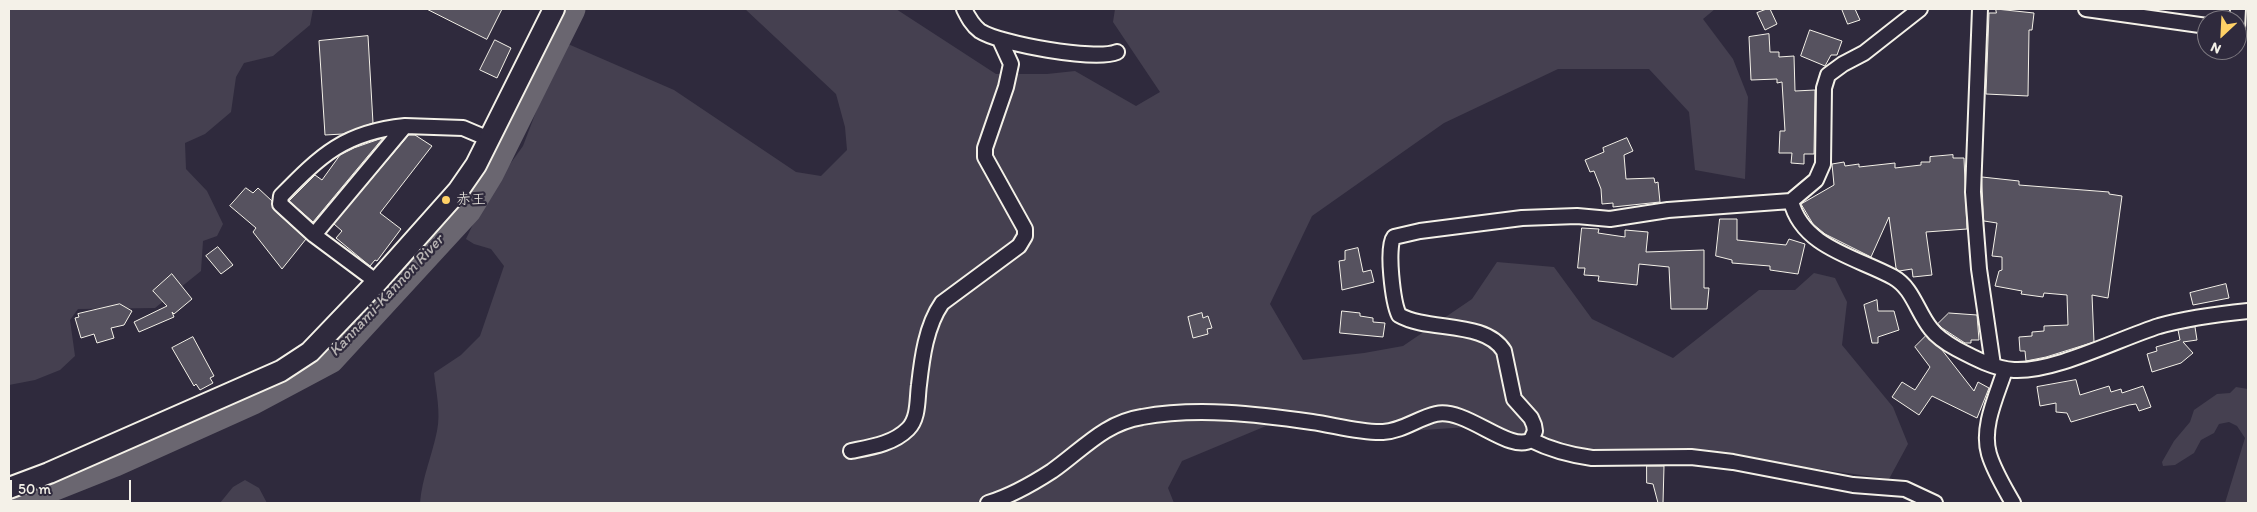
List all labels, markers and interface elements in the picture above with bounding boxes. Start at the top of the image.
north arrow [2197,10,2247,60]
text: N [2208,38,2224,58]
place label: 赤王 [456,191,486,209]
marker: 赤王 [440,194,452,206]
water label: Kannami-Kannon River [326,231,448,361]
scale bar [12,470,134,502]
text: 50 m [18,480,51,498]

